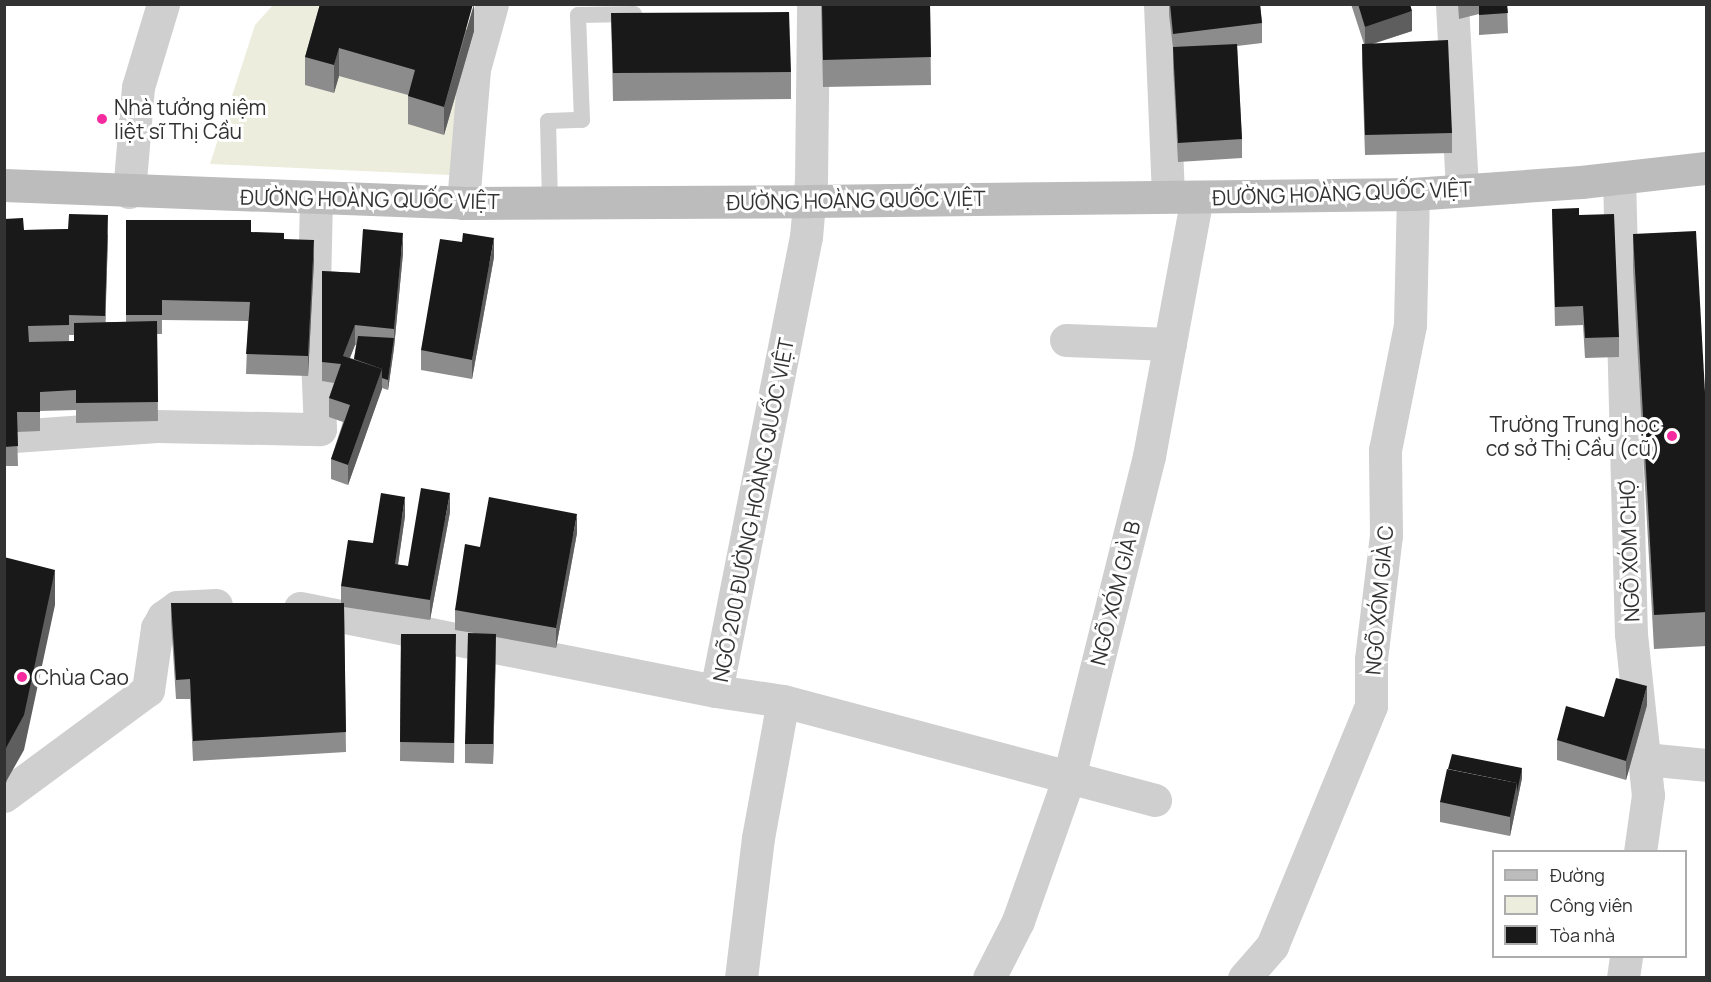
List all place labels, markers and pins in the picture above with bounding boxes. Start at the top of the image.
place label: Nhà tưởng niệm liệt sĩ Thị Cầu [114,94,266,144]
marker: Nhà tưởng niệm liệt sĩ Thị Cầu [95,112,109,126]
place label: Trường Trung học cơ sở Thị Cầu (cũ) [1486,411,1660,461]
marker: Trường Trung học cơ sở Thị Cầu (cũ) [1665,429,1679,443]
place label: Chùa Cao [34,664,129,690]
marker: Chùa Cao [15,670,29,684]

